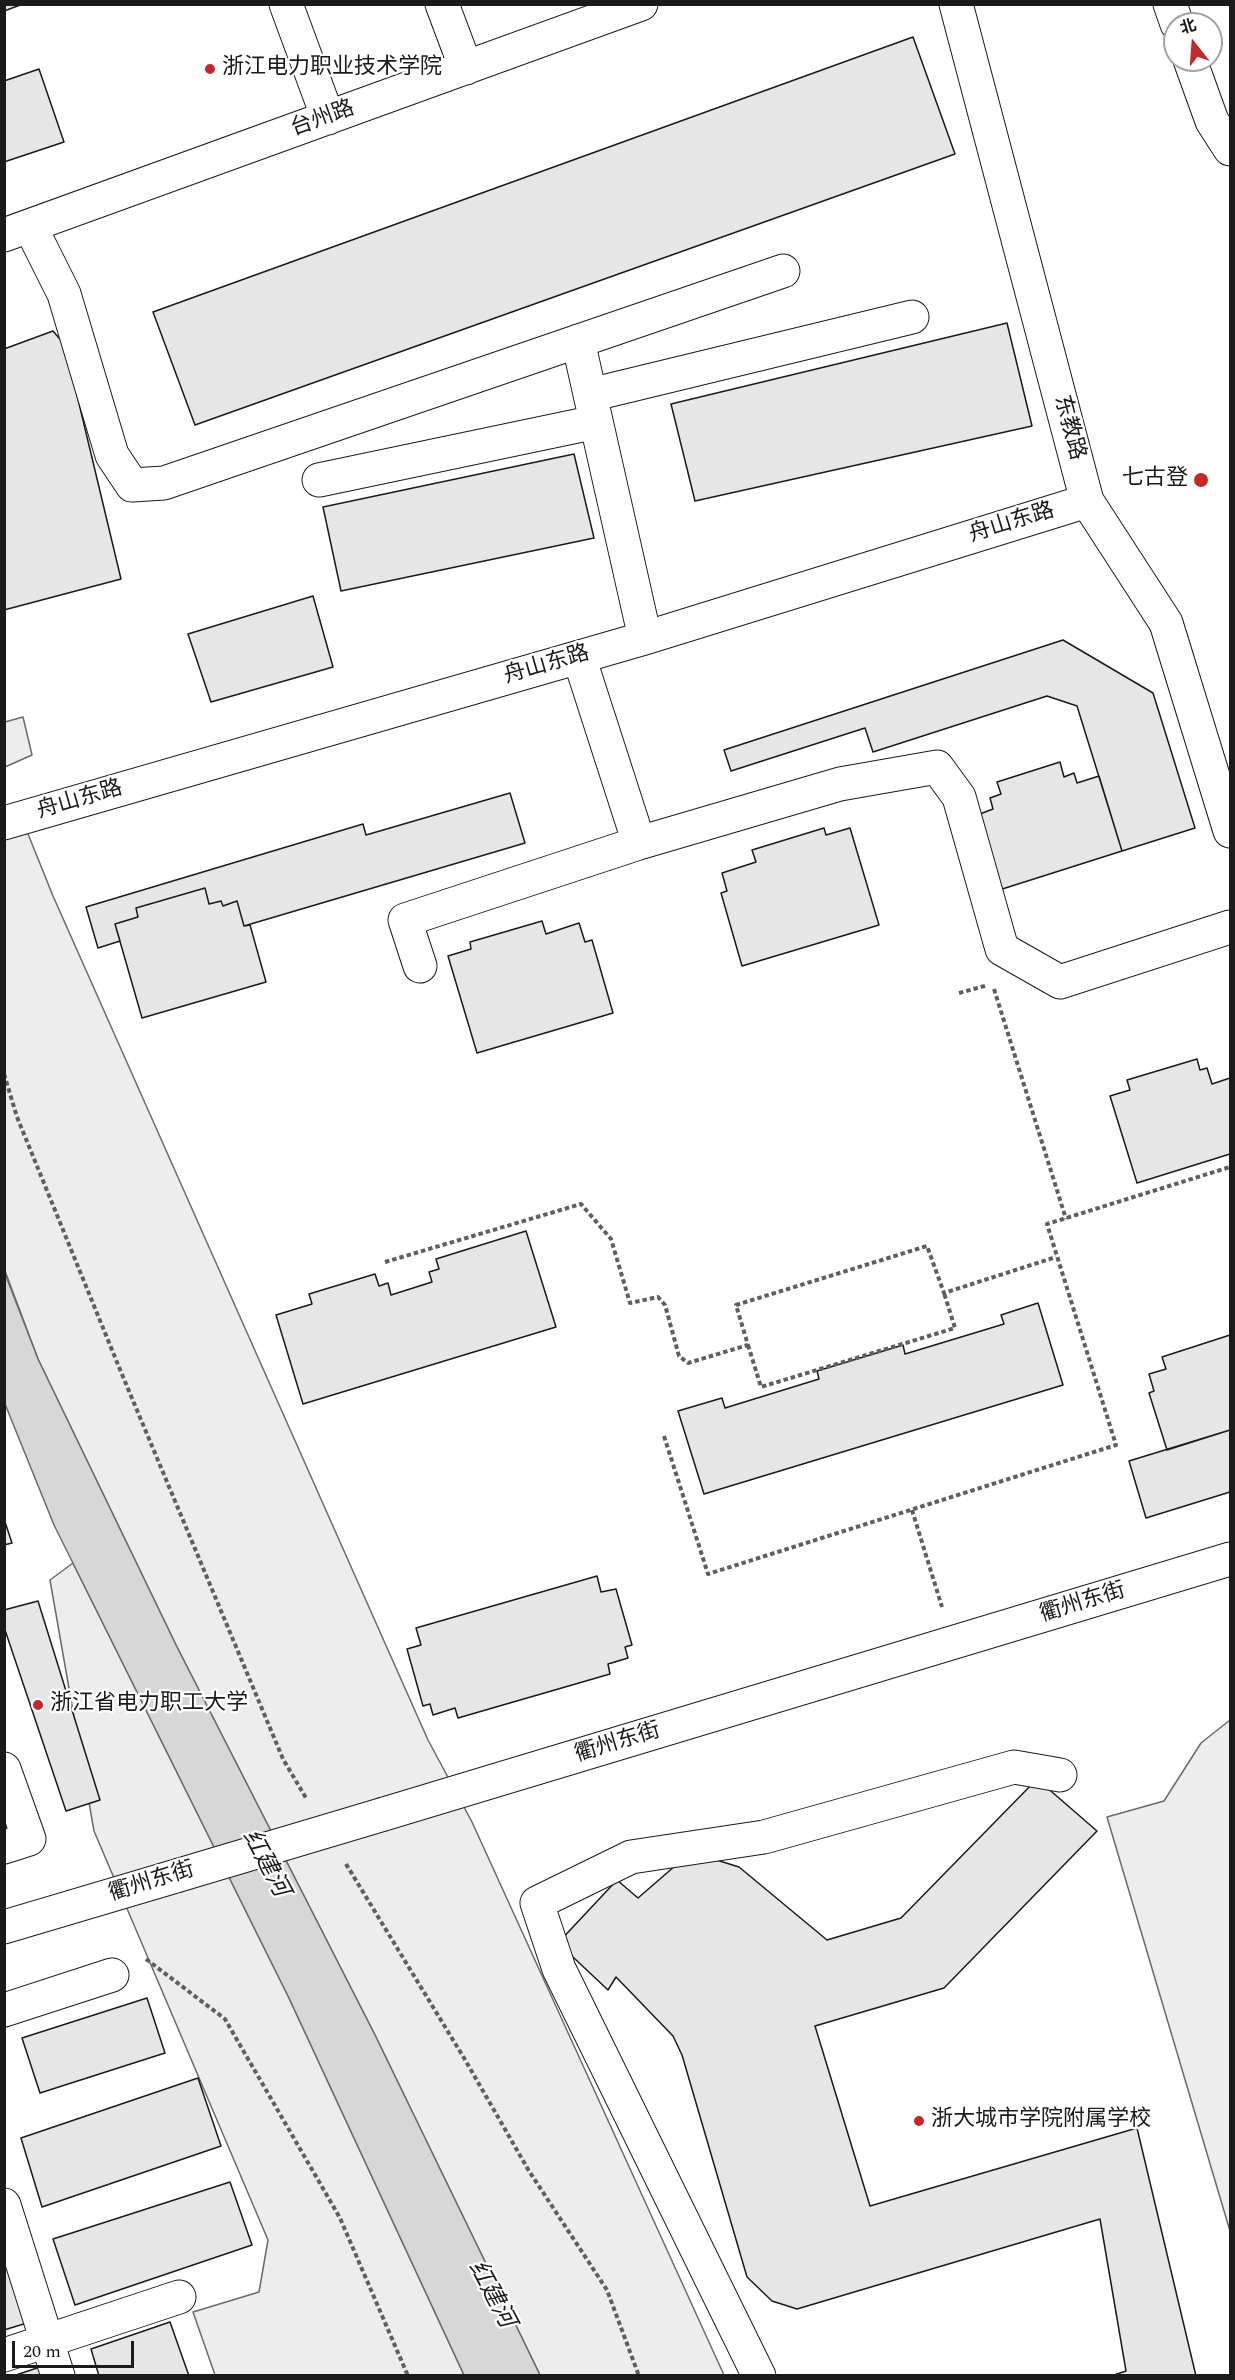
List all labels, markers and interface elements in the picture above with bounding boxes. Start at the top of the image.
north arrow [1163,12,1223,72]
text: 北 [1177,13,1199,41]
place label: 浙江电力职业技术学院 [222,56,442,82]
marker: 浙江电力职业技术学院 [203,62,217,76]
street label: 台州路 [287,96,359,144]
street label: 东教路 [1047,393,1089,463]
place label: 七古登 [1122,467,1188,493]
marker: 七古登 [1192,471,1210,489]
street label: 舟山东路 [966,499,1058,549]
street label: 舟山东路 [501,641,593,691]
street label: 舟山东路 [34,776,126,826]
street label: 衢州东街 [1037,1579,1129,1629]
place label: 浙江省电力职工大学 [50,1692,248,1718]
marker: 浙江省电力职工大学 [31,1698,45,1712]
street label: 衢州东街 [572,1719,664,1769]
water label: 红建河 [234,1825,294,1903]
street label: 衢州东街 [106,1858,198,1908]
place label: 浙大城市学院附属学校 [931,2108,1151,2134]
marker: 浙大城市学院附属学校 [912,2114,926,2128]
water label: 红建河 [460,2256,520,2334]
scale bar [15,2329,136,2367]
text: 20 m [23,2338,61,2365]

